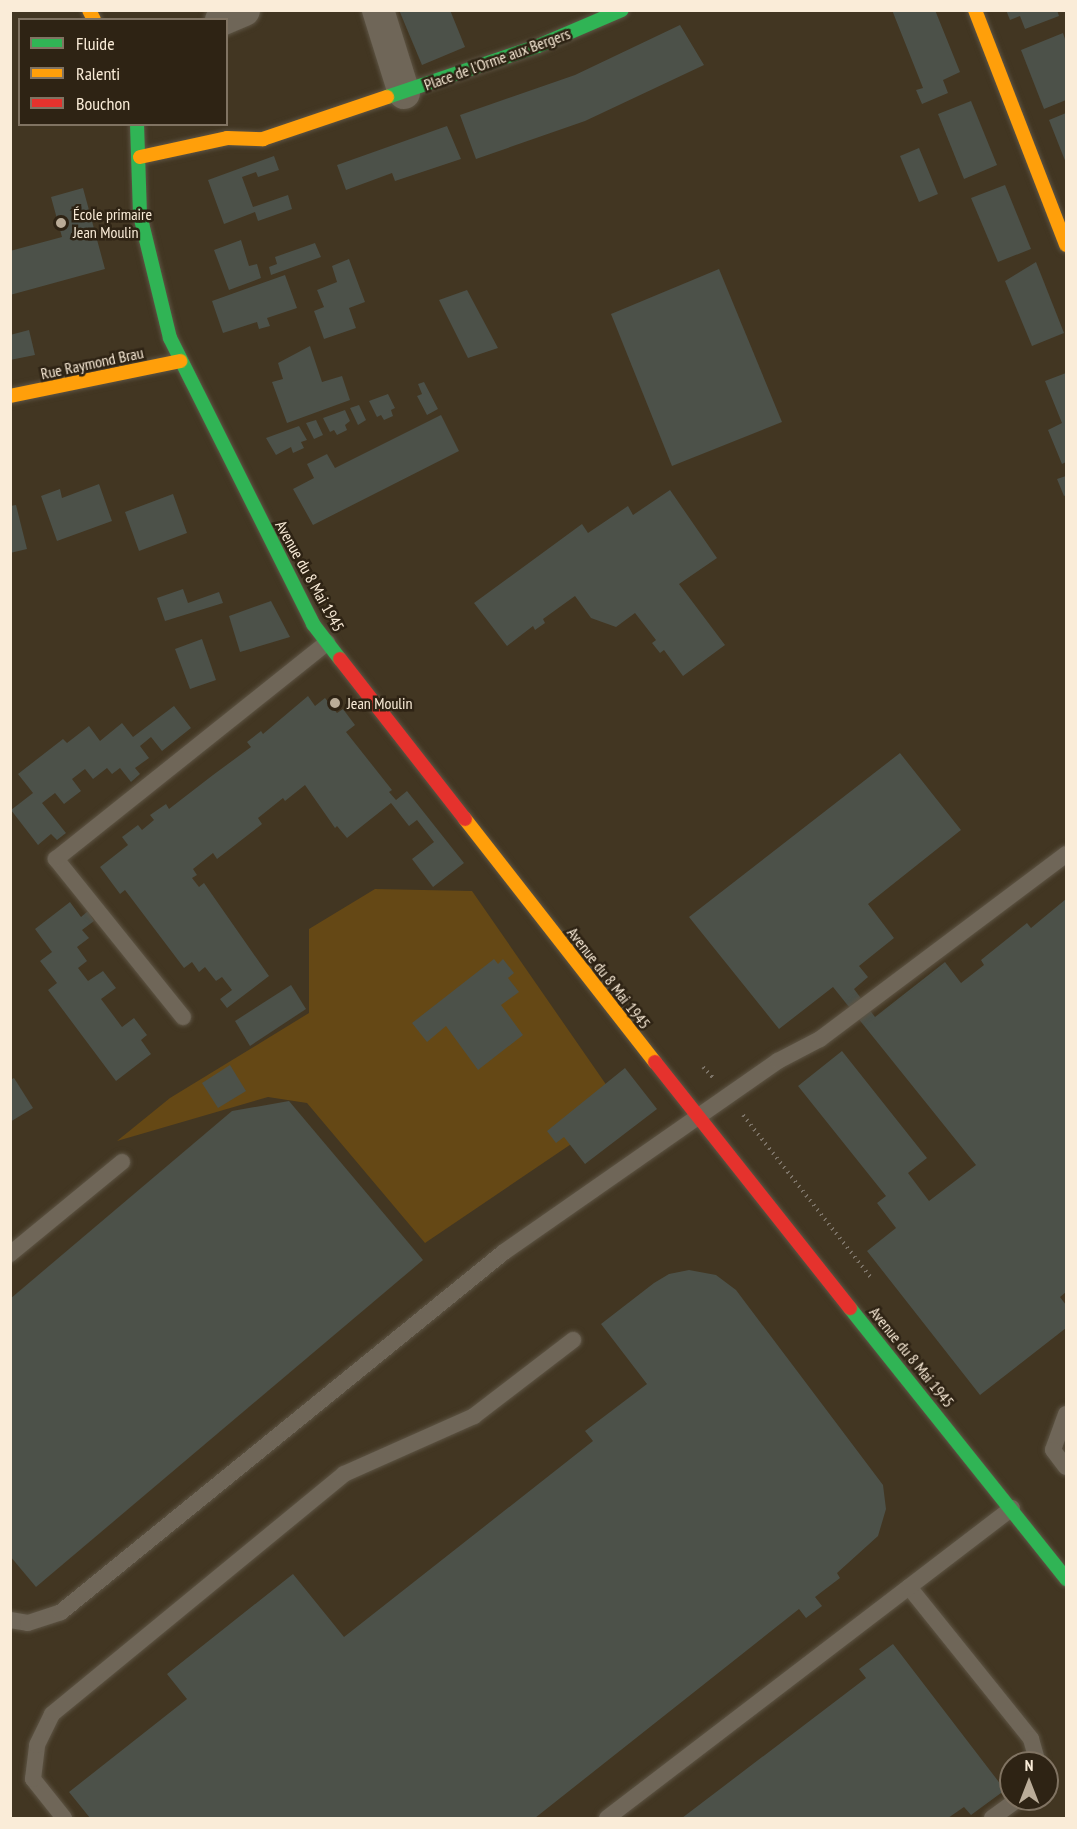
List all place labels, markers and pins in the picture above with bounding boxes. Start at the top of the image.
place label: École primaire Jean Moulin [73,204,152,242]
marker: École primaire Jean Moulin [54,216,68,230]
place label: Jean Moulin [347,693,413,713]
marker: Jean Moulin [328,696,342,710]

